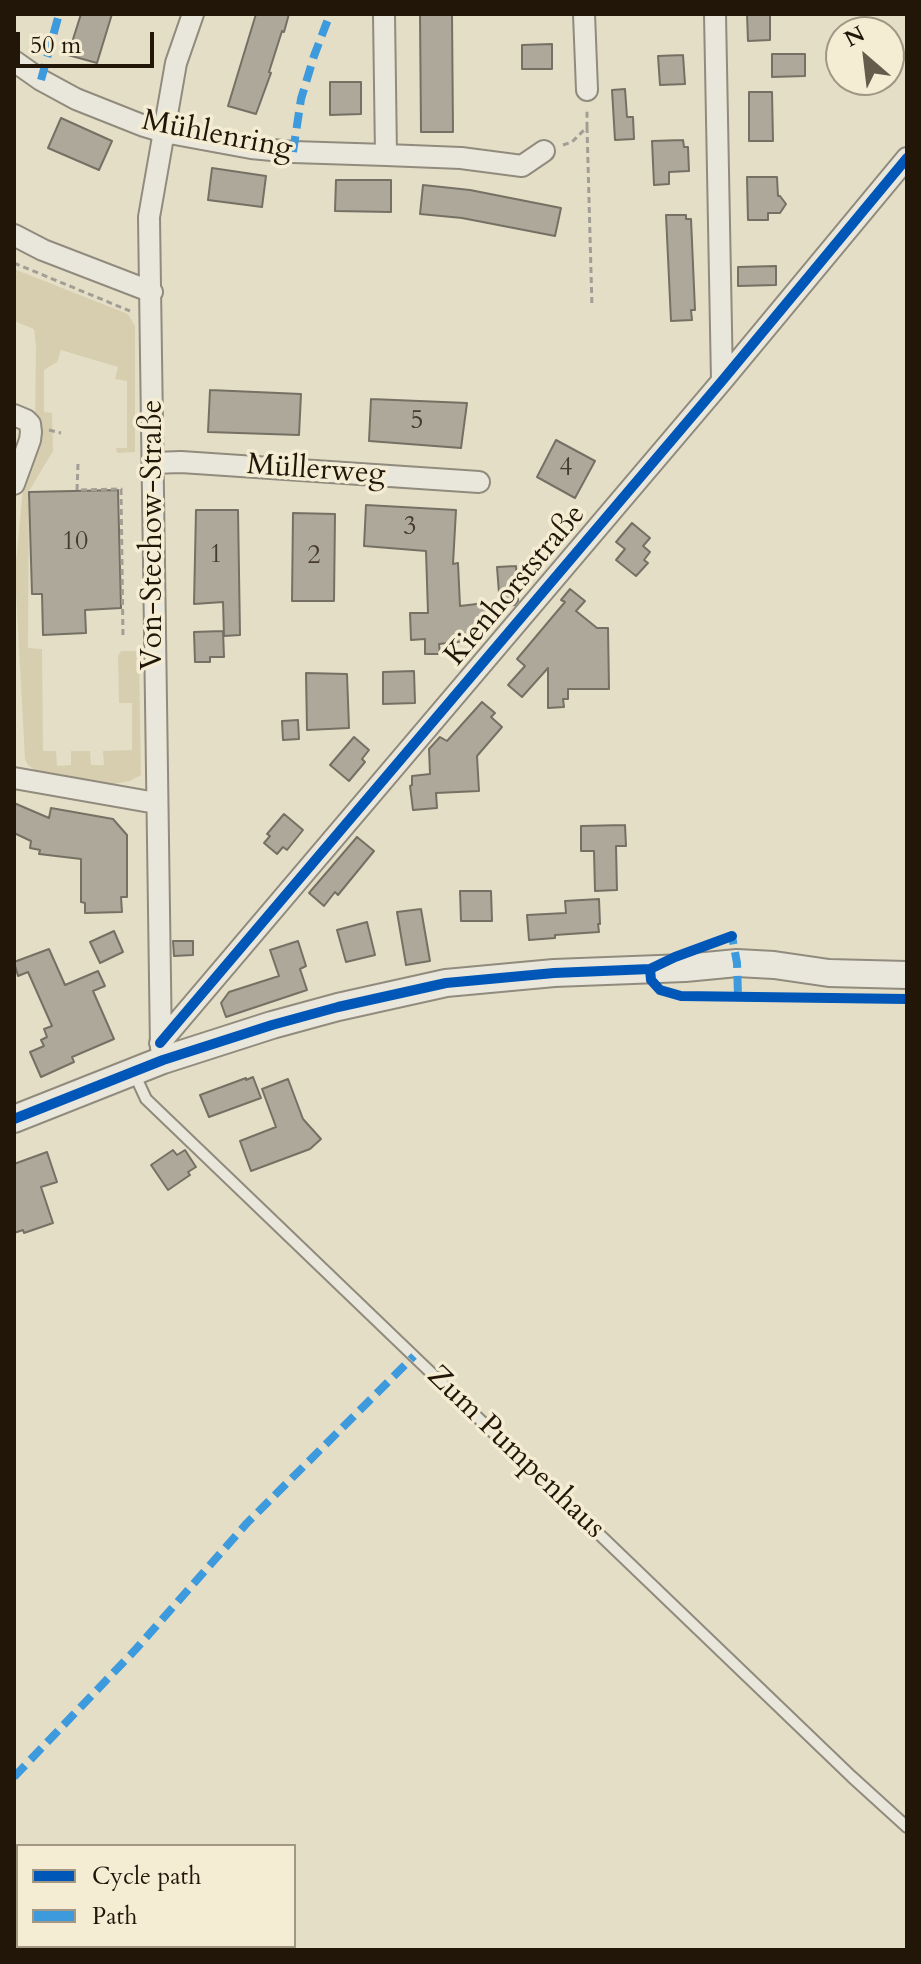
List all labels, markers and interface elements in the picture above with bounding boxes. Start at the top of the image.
scale bar [20,16,158,66]
north arrow [825,16,905,96]
text: N [839,19,870,54]
text: 50 m [30,29,81,62]
street label: Mühlenring [139,104,295,168]
street label: Von-Stechow-Straße [136,400,172,670]
house number: 5 [410,406,424,438]
street label: Müllerweg [245,448,387,494]
house number: 4 [559,453,573,485]
street label: Kienhorststraße [438,498,594,674]
house number: 3 [403,512,417,544]
house number: 10 [62,527,88,559]
house number: 1 [209,540,223,572]
house number: 2 [307,541,321,573]
street label: Zum Pumpenhaus [419,1359,611,1547]
legend [16,1844,296,1948]
text: Cycle path [92,1860,201,1893]
text: Path [92,1900,137,1933]

